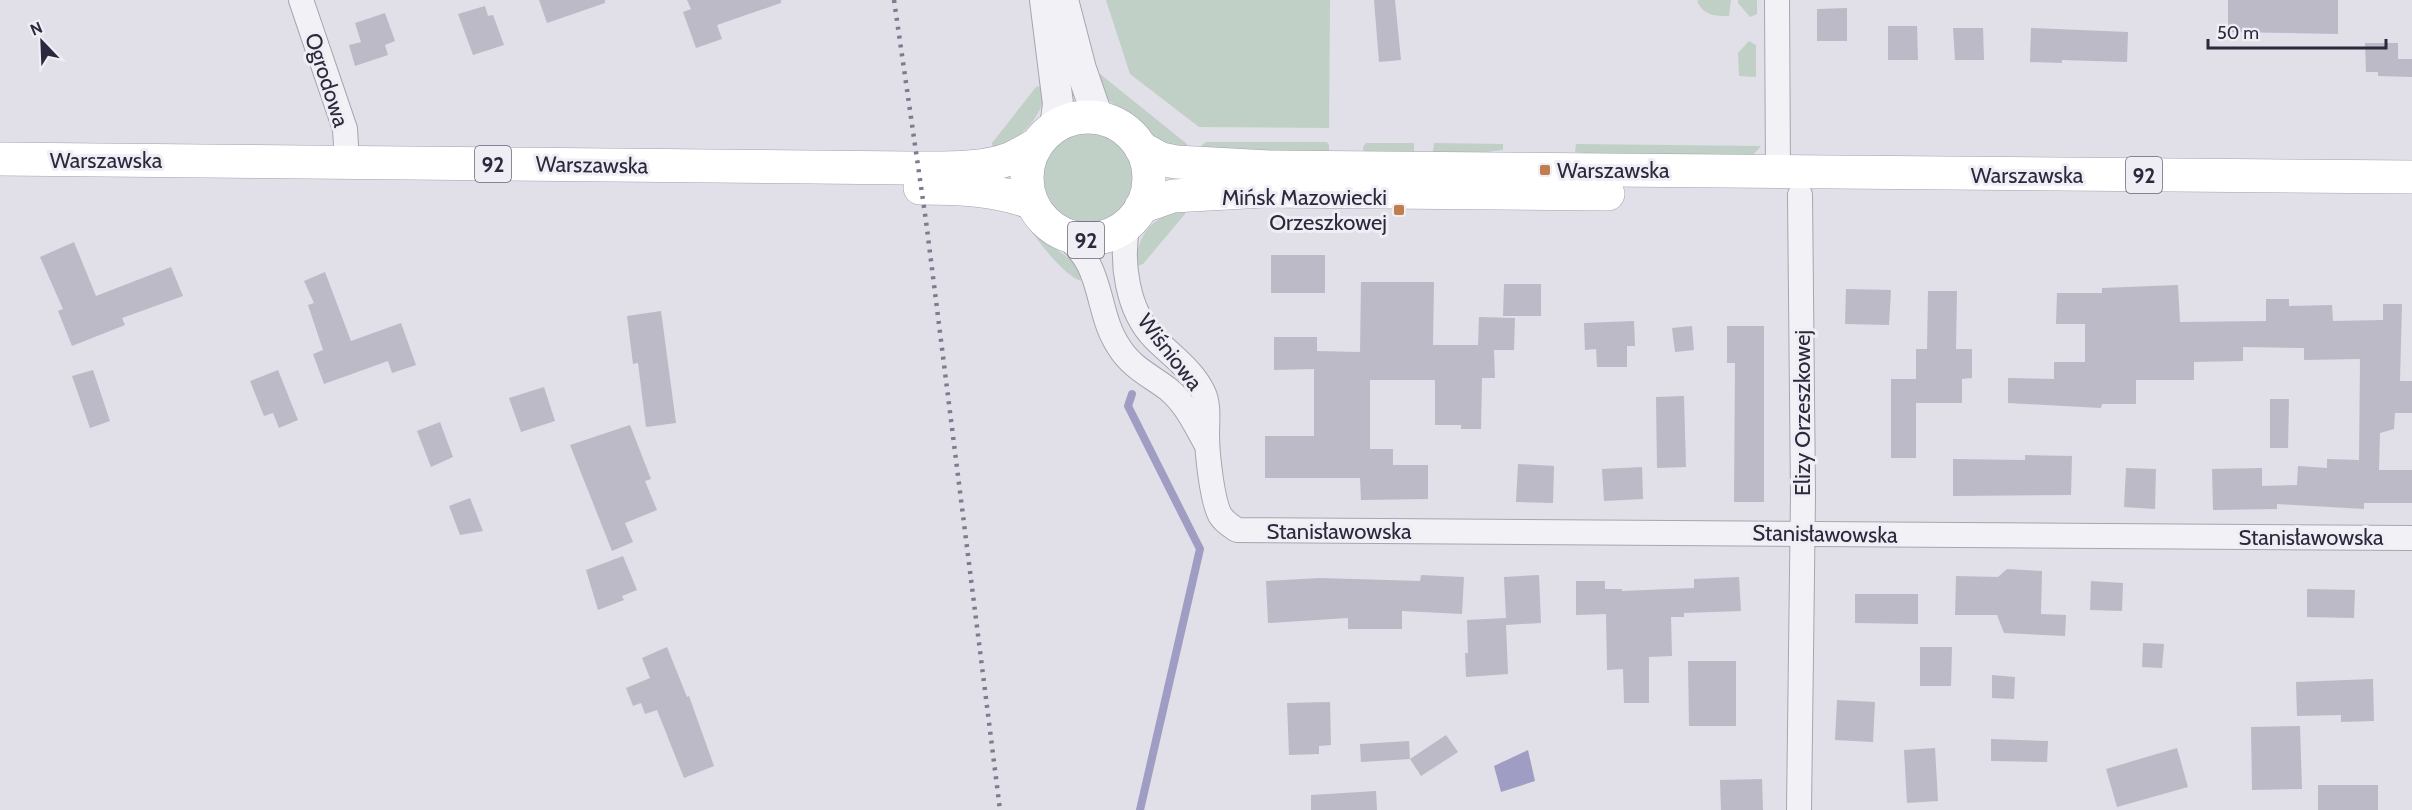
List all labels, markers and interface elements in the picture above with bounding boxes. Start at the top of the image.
north arrow [12,12,72,72]
scale bar [2208,12,2386,50]
text: N [27,18,45,40]
text: 50 m [2217,22,2259,44]
street label: Ogrodowa [299,30,355,131]
road number: 92 [475,146,511,182]
street label: Warszawska [50,147,163,174]
street label: Warszawska [535,151,649,179]
place label: Warszawska [1557,157,1670,184]
road number: 92 [2126,157,2162,193]
street label: Warszawska [1971,162,2084,189]
marker: Warszawska [1538,163,1552,177]
place label: Mińsk Mazowiecki Orzeszkowej [1222,184,1387,236]
marker: Mińsk Mazowiecki Orzeszkowej [1392,203,1406,217]
road number: 92 [1068,222,1104,258]
street label: Wiśniowa [1132,308,1209,396]
street label: Elizy Orzeszkowej [1789,330,1816,496]
street label: Stanisławowska [1266,518,1412,545]
street label: Stanisławowska [1752,519,1898,549]
street label: Stanisławowska [2238,524,2384,551]

